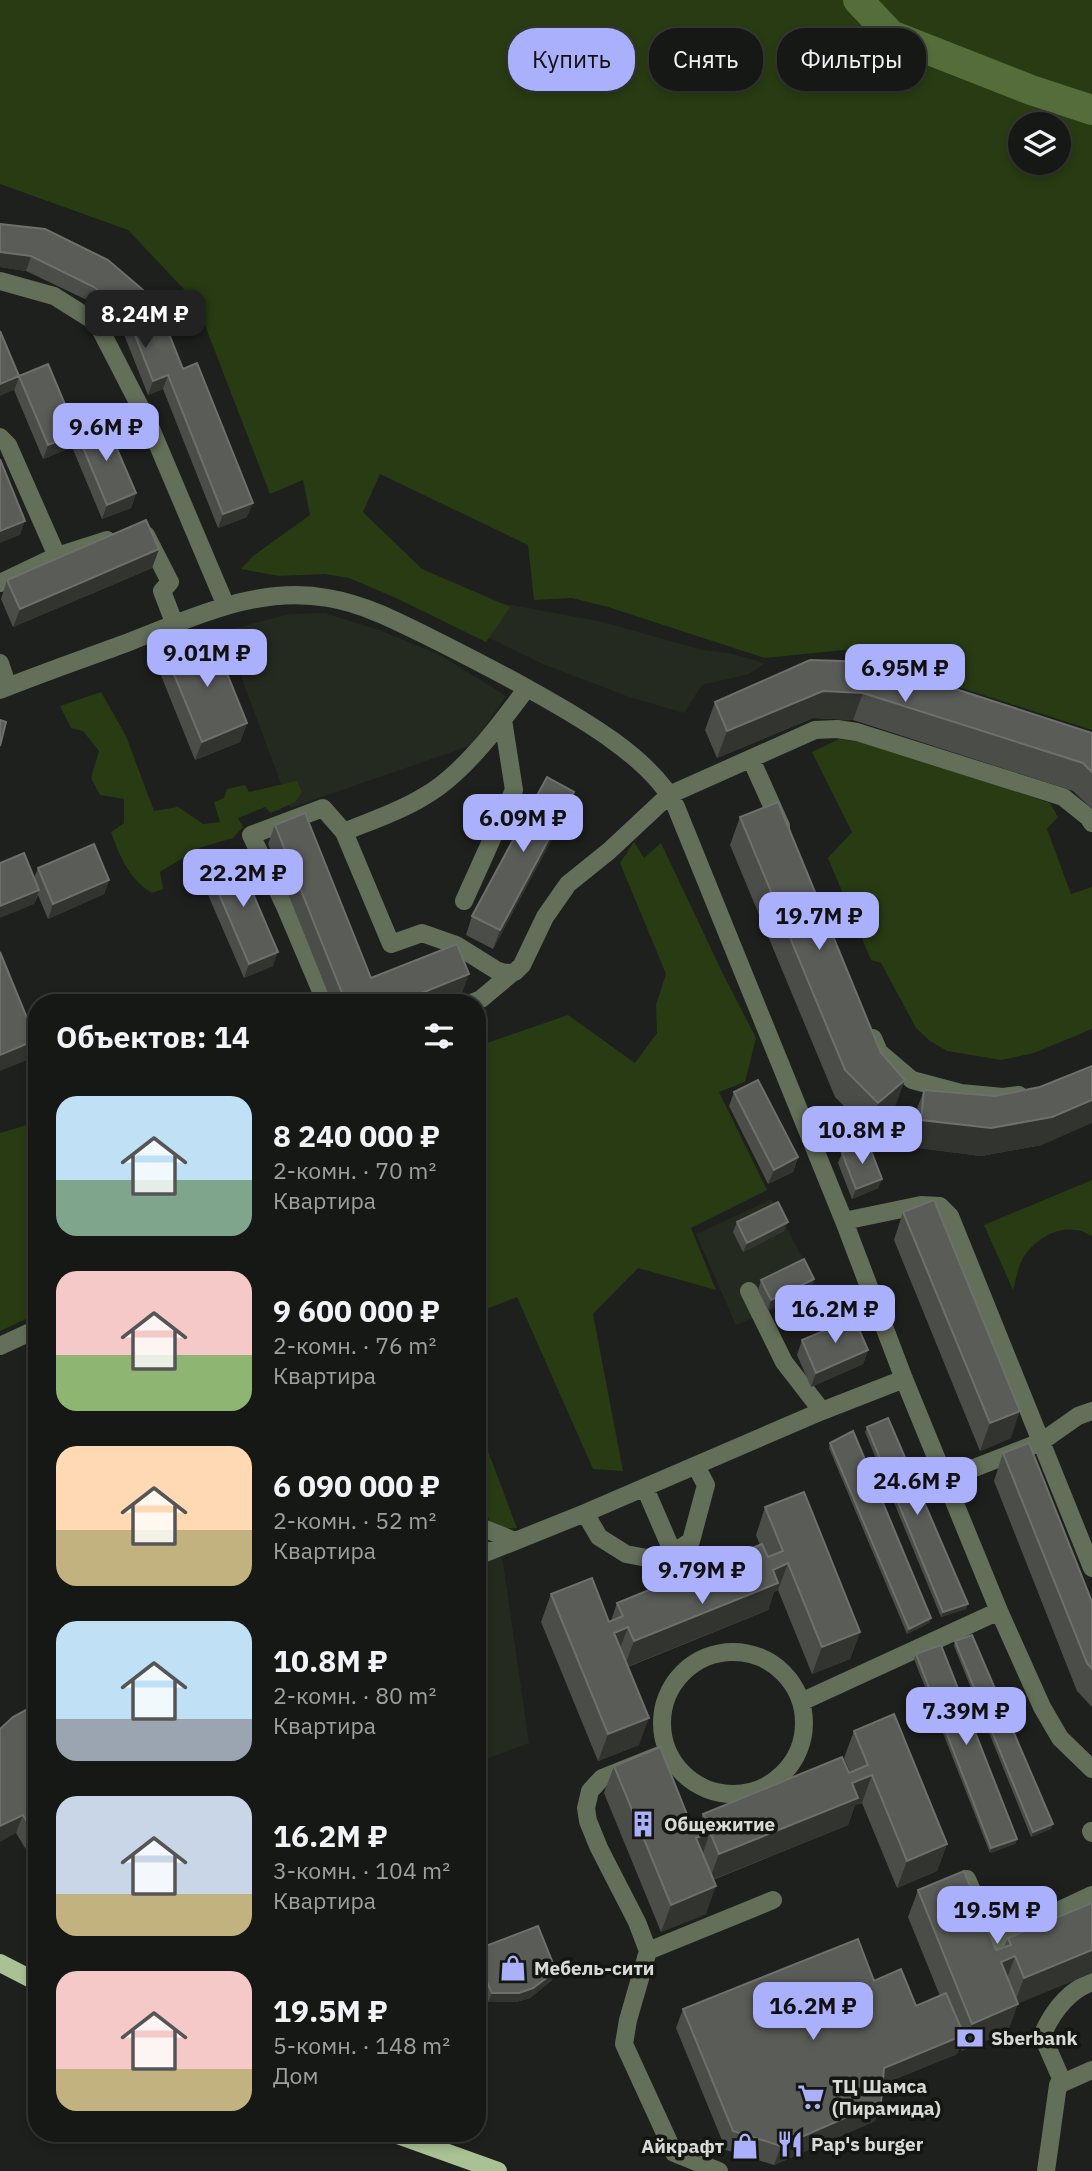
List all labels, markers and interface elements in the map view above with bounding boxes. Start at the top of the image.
chip: Купить [508,28,635,91]
chip: Снять [649,28,763,91]
chip: Фильтры [777,28,926,91]
map controls [1008,112,1071,175]
button: layers [1008,112,1071,175]
pin: 8.24M ₽ [80,290,210,350]
text: 8.24M ₽ [101,298,189,328]
pin: 9.6M ₽ [49,404,163,463]
text: 9.6M ₽ [69,411,143,441]
pin: 9.01M ₽ [142,630,272,689]
text: 9.01M ₽ [163,637,251,667]
pin: 6.95M ₽ [840,644,970,704]
text: 6.95M ₽ [861,652,949,682]
pin: 6.09M ₽ [458,794,588,854]
text: 6.09M ₽ [479,802,567,832]
pin: 22.2M ₽ [178,850,308,909]
text: 22.2M ₽ [199,857,287,887]
pin: 19.7M ₽ [754,892,884,952]
text: 19.7M ₽ [775,900,863,930]
text: Объектов: 14 [56,1017,250,1056]
icon: filters [420,1017,458,1055]
pin: 10.8M ₽ [797,1106,927,1166]
text: 10.8M ₽ [818,1114,906,1144]
text: 8 240 000 ₽ [273,1116,440,1155]
icon: home [112,1124,196,1208]
text: 2-комн. · 70 m² [273,1155,436,1185]
text: Квартира [273,1185,376,1215]
pin: 16.2M ₽ [770,1286,900,1345]
text: 9 600 000 ₽ [273,1291,440,1330]
text: 16.2M ₽ [791,1293,879,1323]
icon: home [112,1299,196,1383]
text: 2-комн. · 76 m² [273,1330,436,1360]
text: Квартира [273,1360,376,1390]
pin: 24.6M ₽ [852,1458,982,1517]
text: 24.6M ₽ [873,1465,961,1495]
text: 6 090 000 ₽ [273,1466,440,1505]
icon: home [112,1474,196,1558]
text: 2-комн. · 52 m² [273,1505,436,1535]
text: Квартира [273,1535,376,1565]
pin: 9.79M ₽ [637,1546,767,1606]
text: 9.79M ₽ [658,1554,746,1584]
text: 10.8M ₽ [273,1641,388,1680]
icon: home [112,1649,196,1733]
text: 2-комн. · 80 m² [273,1680,436,1710]
pin: 7.39M ₽ [901,1688,1031,1747]
text: 7.39M ₽ [922,1695,1010,1725]
text: Квартира [273,1710,376,1740]
building icon: Общежитие [628,1809,658,1839]
place label: Общежитие [664,1812,775,1836]
text: 16.2M ₽ [273,1816,388,1855]
icon: home [112,1824,196,1908]
text: 3-комн. · 104 m² [273,1855,450,1885]
text: Квартира [273,1885,376,1915]
pin: 19.5M ₽ [932,1886,1062,1946]
text: 19.5M ₽ [953,1894,1041,1924]
shop icon: Мебель-сити [498,1953,528,1983]
place label: Мебель-сити [534,1956,654,1980]
pin: 16.2M ₽ [748,1982,878,2042]
text: 16.2M ₽ [769,1990,857,2020]
text: 19.5M ₽ [273,1991,388,2030]
icon: home [112,1999,196,2083]
bank icon: Sberbank [955,2023,985,2053]
place label: Sberbank [991,2026,1077,2050]
text: 5-комн. · 148 m² [273,2030,450,2060]
text: Дом [273,2060,318,2090]
place label: ТЦ Шамса (Пирамида) [832,2074,941,2120]
supermarket icon: ТЦ Шамса (Пирамида) [796,2082,826,2112]
restaurant icon: Pap's burger [775,2129,805,2159]
shop icon: Айкрафт [730,2131,760,2161]
place label: Pap's burger [811,2132,924,2156]
place label: Айкрафт [641,2134,724,2158]

